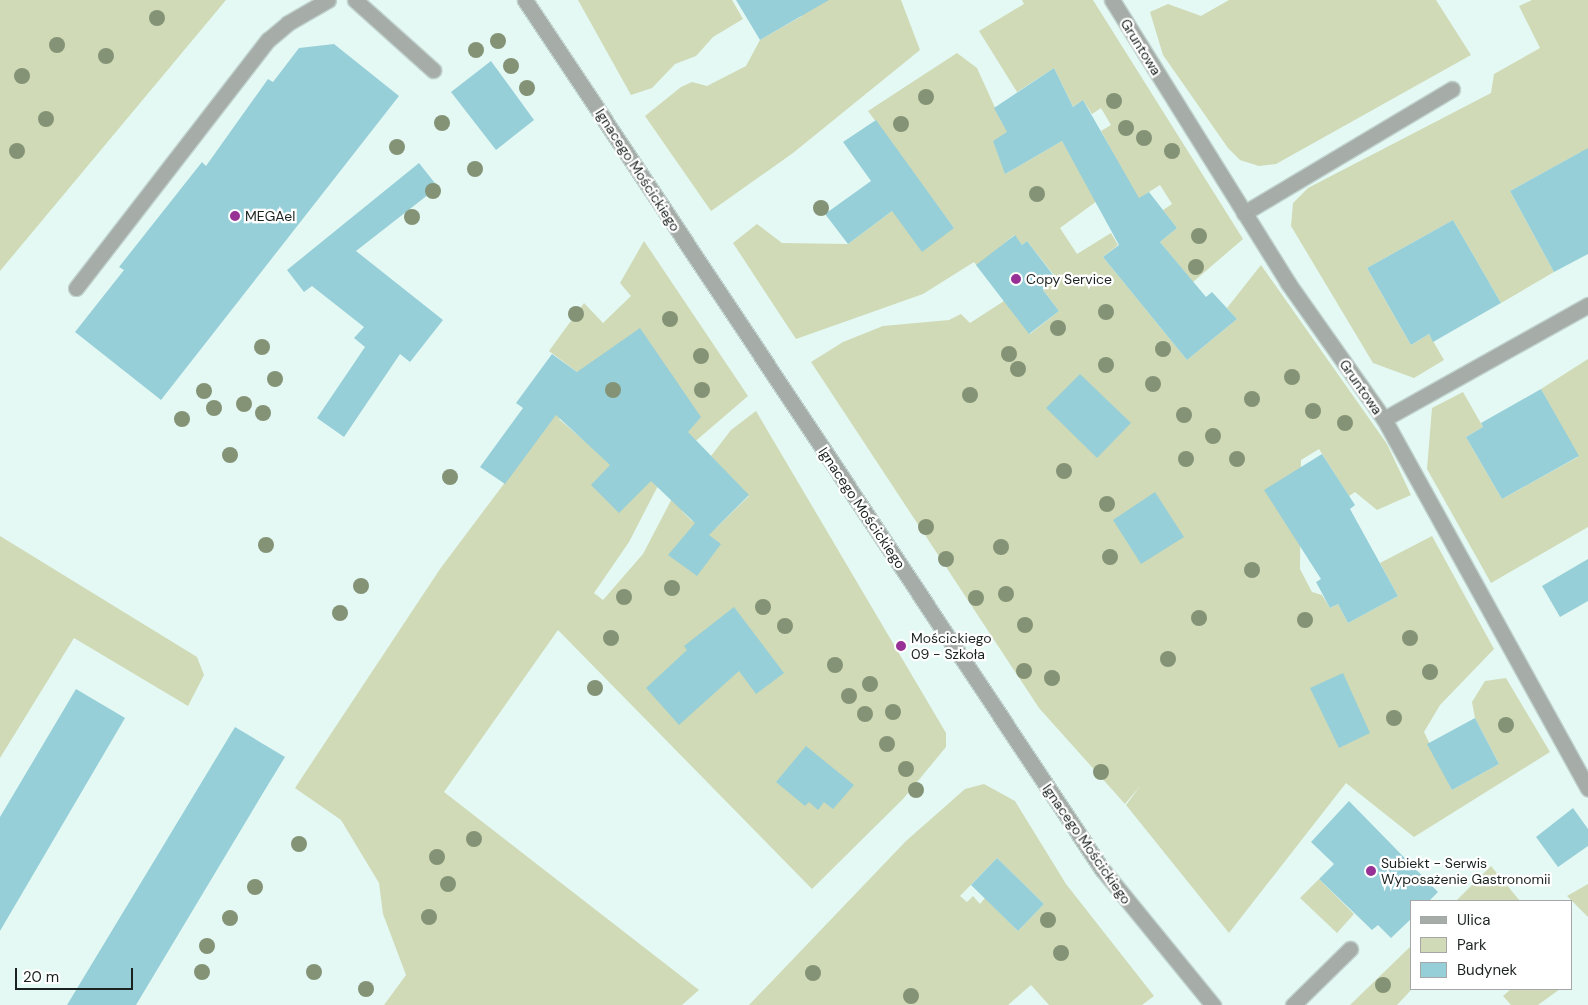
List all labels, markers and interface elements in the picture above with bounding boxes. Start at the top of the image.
street label: Gruntowa [1117,16,1165,78]
street label: Ignacego Mościckiego [592,106,684,234]
place label: MEGAel [245,208,295,224]
marker: MEGAel [229,210,241,222]
place label: Copy Service [1026,271,1112,287]
marker: Copy Service [1010,273,1022,285]
street label: Gruntowa [1336,356,1386,418]
street label: Ignacego Mościckiego [815,444,909,572]
place label: Mościckiego 09 - Szkoła [911,630,992,662]
marker: Mościckiego 09 - Szkoła [895,640,907,652]
street label: Ignacego Mościckiego [1039,781,1135,907]
place label: Subiekt - Serwis Wyposażenie Gastronomii [1381,855,1551,888]
marker: Subiekt - Serwis Wyposażenie Gastronomii [1365,865,1377,877]
legend [1410,900,1573,990]
text: Ulica [1457,910,1491,930]
text: Park [1457,935,1487,955]
scale bar [18,958,135,990]
text: Budynek [1457,960,1517,980]
text: 20 m [23,967,59,987]

